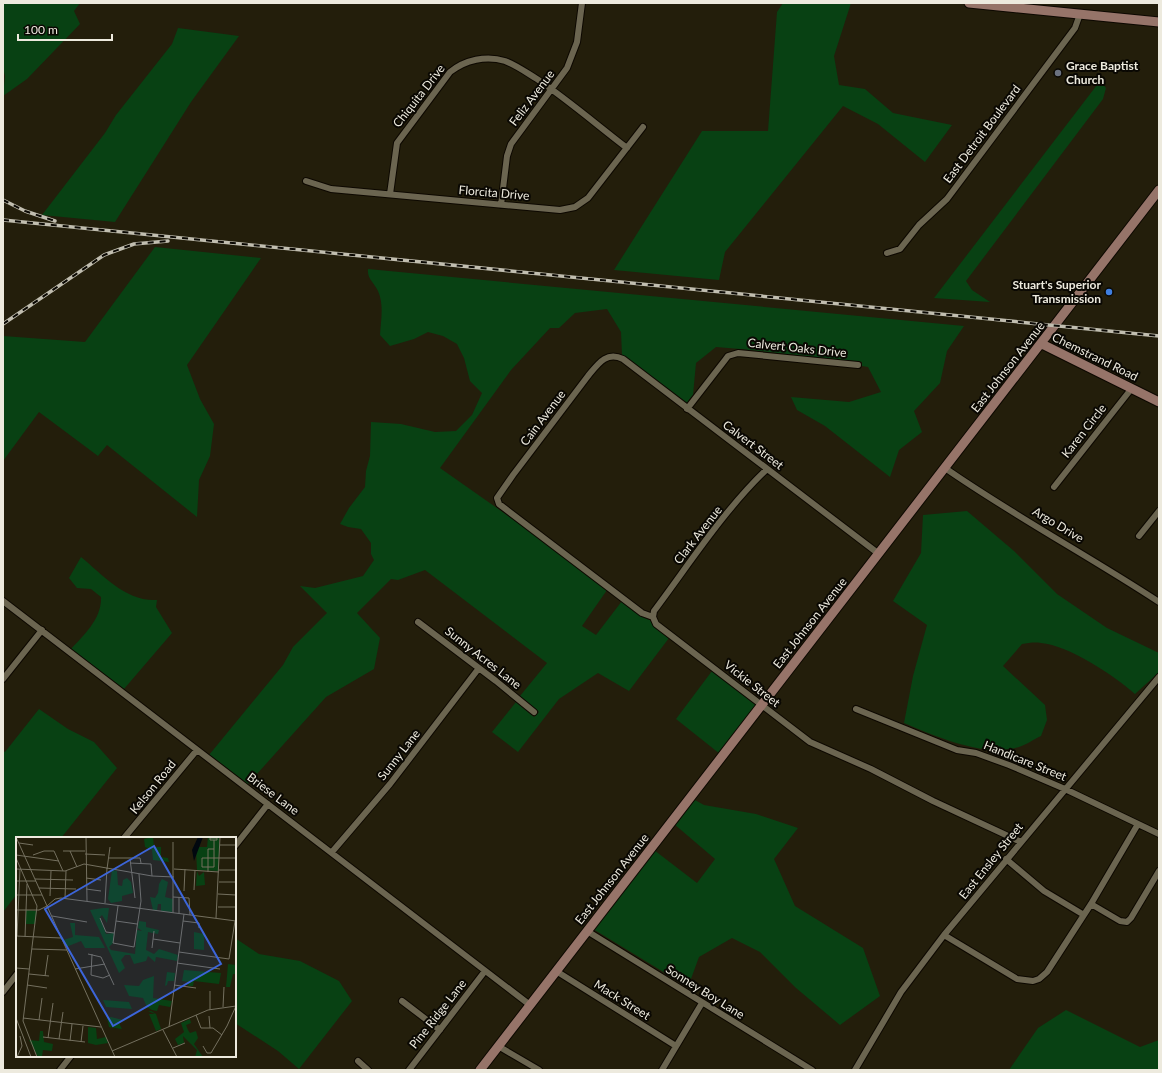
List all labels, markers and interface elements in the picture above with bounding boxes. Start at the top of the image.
scale bar [18,16,112,42]
text: 100 m [24,22,58,37]
place label: Grace Baptist Church [1066,58,1139,87]
street label: Chiquita Drive [389,61,448,130]
street label: Feliz Avenue [506,67,557,129]
marker: Grace Baptist Church [1053,68,1063,78]
street label: East Detroit Boulevard [940,82,1023,186]
street label: Florcita Drive [458,182,530,203]
place label: Stuart's Superior Transmission [1012,277,1102,306]
marker: Stuart's Superior Transmission [1104,287,1114,297]
street label: East Johnson Avenue [967,318,1048,415]
street label: Chemstrand Road [1050,329,1141,384]
street label: Calvert Oaks Drive [747,335,847,360]
street label: Cain Avenue [517,387,568,449]
street label: Karen Circle [1058,401,1109,461]
street label: Calvert Street [720,417,787,473]
street label: Clark Avenue [670,503,725,567]
street label: Argo Drive [1030,503,1087,546]
street label: East Johnson Avenue [769,574,850,671]
street label: Sunny Acres Lane [442,623,524,692]
street label: Vickie Street [721,657,784,710]
street label: Sunny Lane [374,726,423,783]
street label: Handicare Street [982,737,1069,784]
street label: Kelson Road [126,757,179,817]
street label: Briese Lane [244,769,302,818]
street label: East Ensley Street [955,819,1026,902]
street label: East Johnson Avenue [571,830,652,927]
inset map [16,837,236,1057]
street label: Sonney Boy Lane [663,961,747,1022]
street label: Pine Ridge Lane [406,976,469,1051]
street label: Mack Street [591,976,654,1023]

